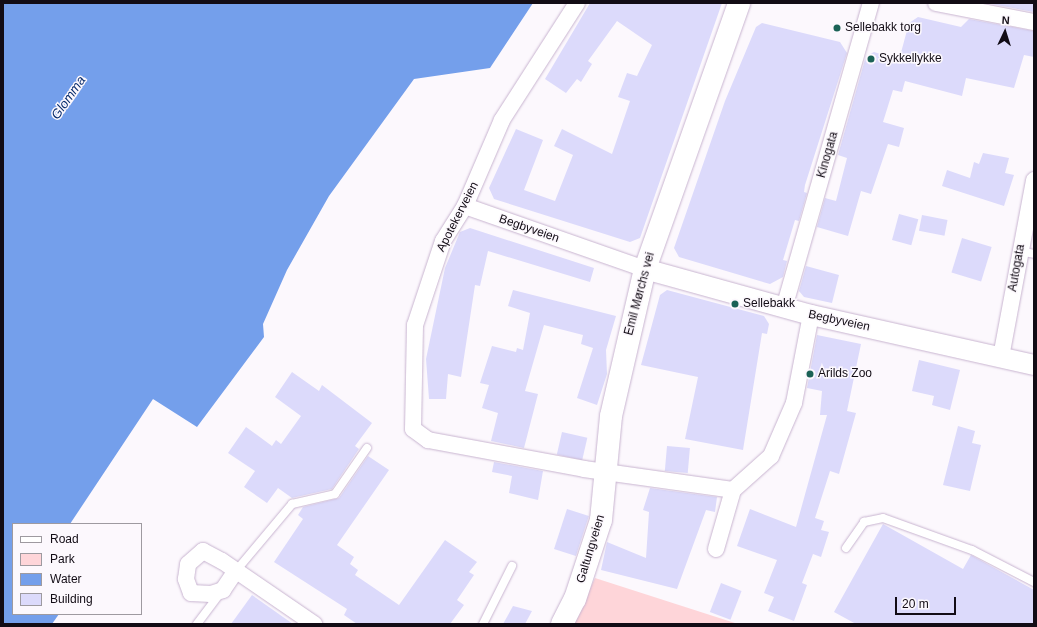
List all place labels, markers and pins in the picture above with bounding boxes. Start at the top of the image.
place label: Sellebakk torg [845,21,921,35]
marker: Sellebakk torg [832,23,842,33]
place label: Sykkellykke [879,52,942,66]
marker: Sykkellykke [866,54,876,64]
place label: Sellebakk [743,297,795,311]
marker: Sellebakk [730,299,740,309]
place label: Arilds Zoo [818,367,872,381]
marker: Arilds Zoo [805,369,815,379]

